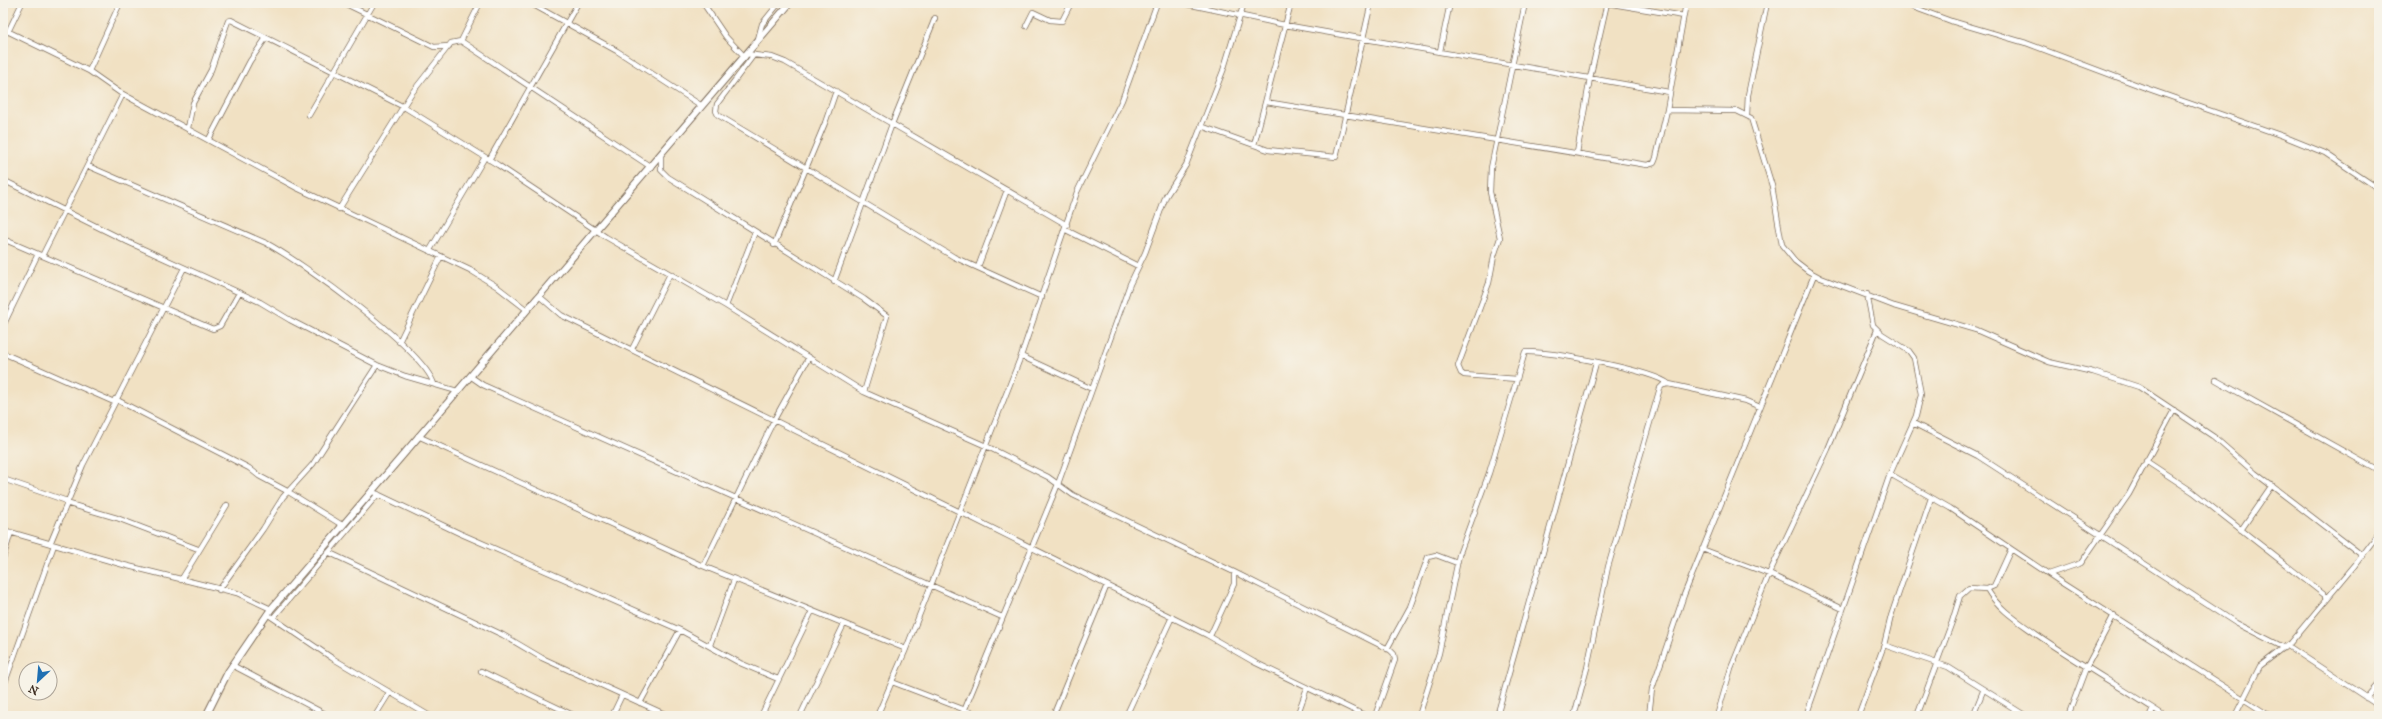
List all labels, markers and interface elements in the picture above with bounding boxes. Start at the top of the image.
north arrow [18,661,58,701]
text: N [26,681,41,697]

